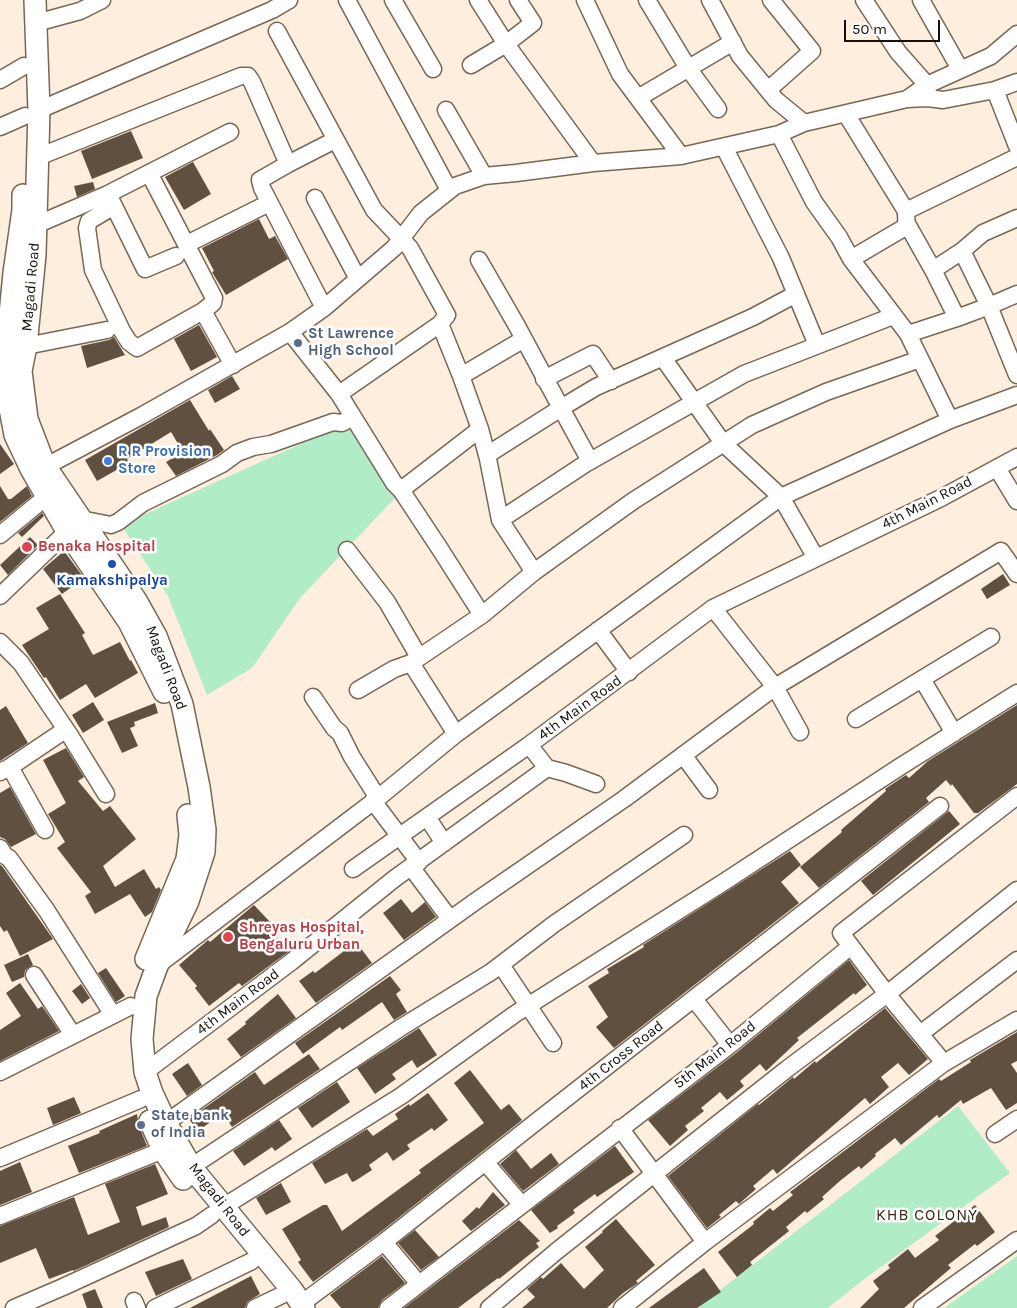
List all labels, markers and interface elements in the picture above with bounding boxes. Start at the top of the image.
scale bar [847,10,943,42]
text: 50 m [852,20,887,38]
street label: Magadi Road [18,242,44,332]
place label: St Lawrence High School [308,325,394,360]
marker: St Lawrence High School [292,337,304,349]
place label: R R Provision Store [118,443,211,478]
marker: R R Provision Store [102,455,114,467]
street label: 4th Main Road [879,472,975,534]
place label: Benaka Hospital [38,538,156,556]
marker: Benaka Hospital [20,540,34,554]
marker: Kamakshipalya [106,558,118,570]
place label: Kamakshipalya [56,572,168,590]
street label: Magadi Road [142,623,190,713]
street label: 4th Main Road [535,672,625,744]
place label: Shreyas Hospital, Bengaluru Urban [239,919,364,954]
marker: Shreyas Hospital, Bengaluru Urban [221,930,235,944]
street label: 4th Main Road [193,965,283,1039]
street label: 4th Cross Road [575,1017,667,1095]
street label: 5th Main Road [670,1017,760,1093]
place label: State bank of India [151,1107,229,1142]
marker: State bank of India [135,1119,147,1131]
street label: Magadi Road [184,1159,254,1241]
district label: KHB COLONY [875,1205,979,1225]

